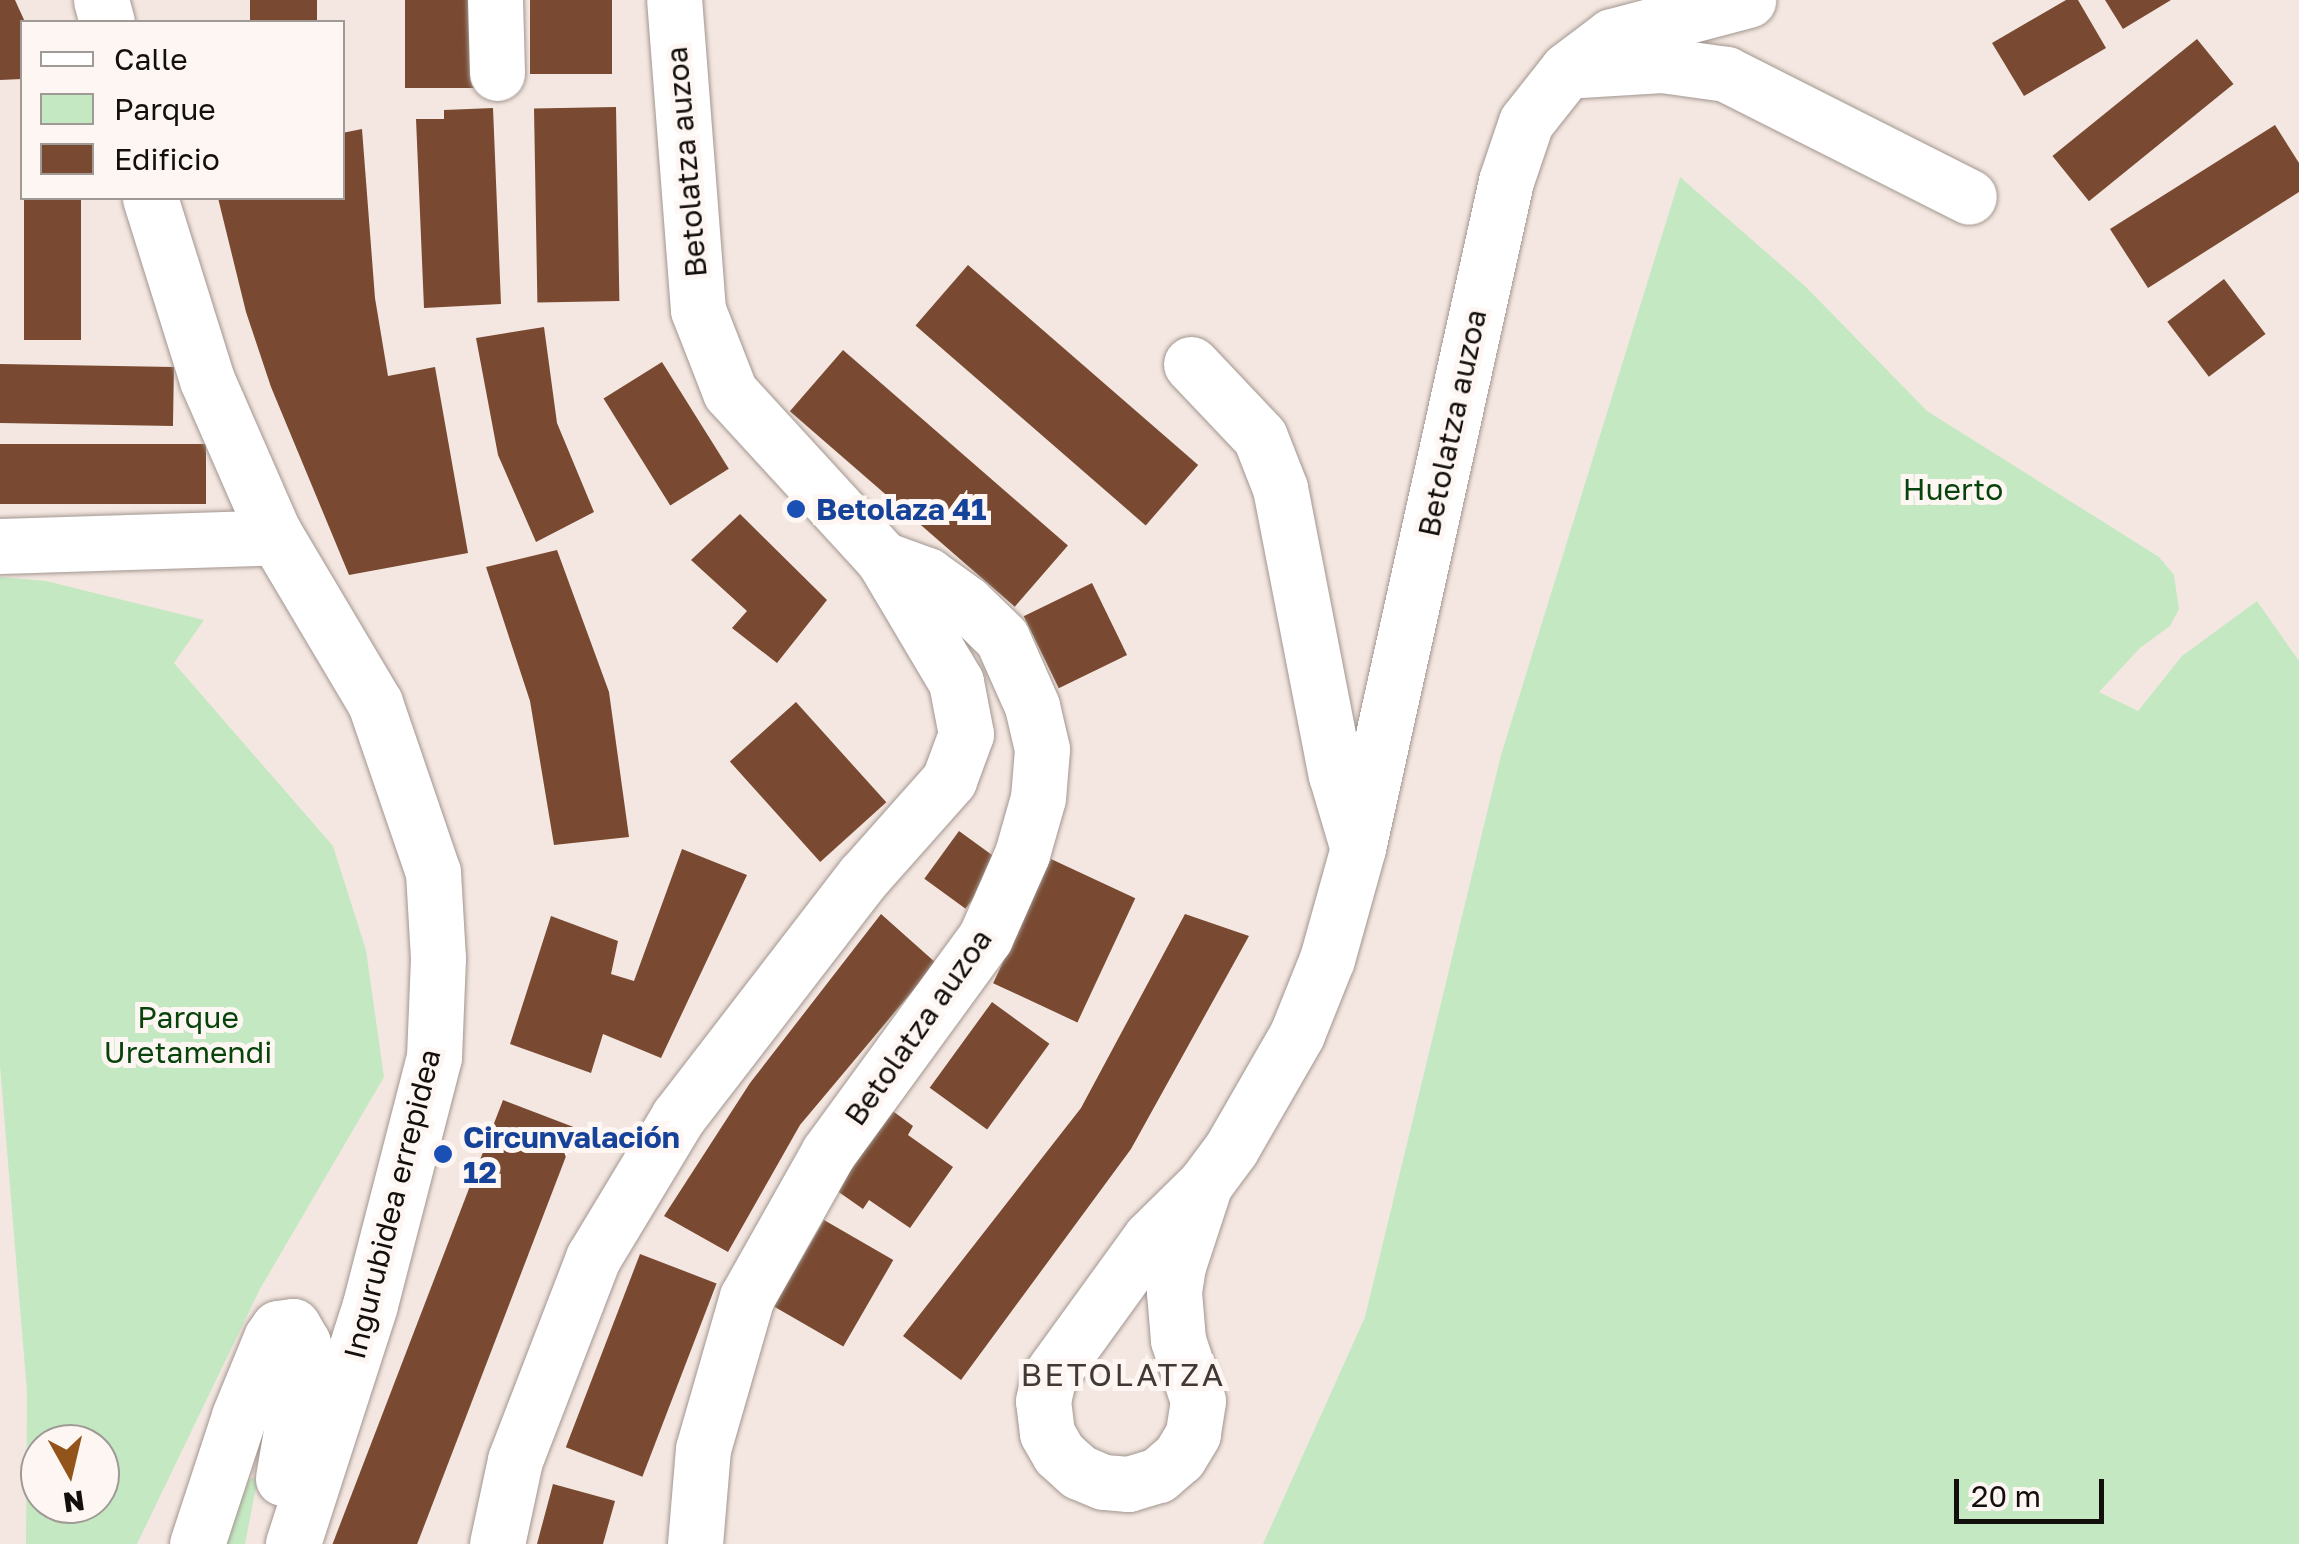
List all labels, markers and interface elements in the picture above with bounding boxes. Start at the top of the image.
legend [20,20,345,200]
text: Calle [114,41,188,77]
street label: Betolatza auzoa [658,45,714,279]
text: Parque [114,91,216,127]
text: Edificio [114,141,220,177]
street label: Betolatza auzoa [1410,306,1494,540]
park label: Huerto [1903,471,2003,507]
place label: Betolaza 41 [816,491,987,527]
marker: Betolaza 41 [785,498,807,520]
street label: Betolatza auzoa [837,922,999,1132]
park label: Parque Uretamendi [104,999,272,1070]
street label: Ingurubidea errepidea [336,1045,448,1363]
place label: Circunvalación 12 [463,1119,680,1190]
marker: Circunvalación 12 [432,1143,454,1165]
district label: BETOLATZA [1020,1355,1226,1393]
north arrow [20,1424,120,1524]
scale bar [1959,1459,2109,1521]
text: 20 m [1971,1478,2041,1514]
text: N [61,1484,87,1520]

